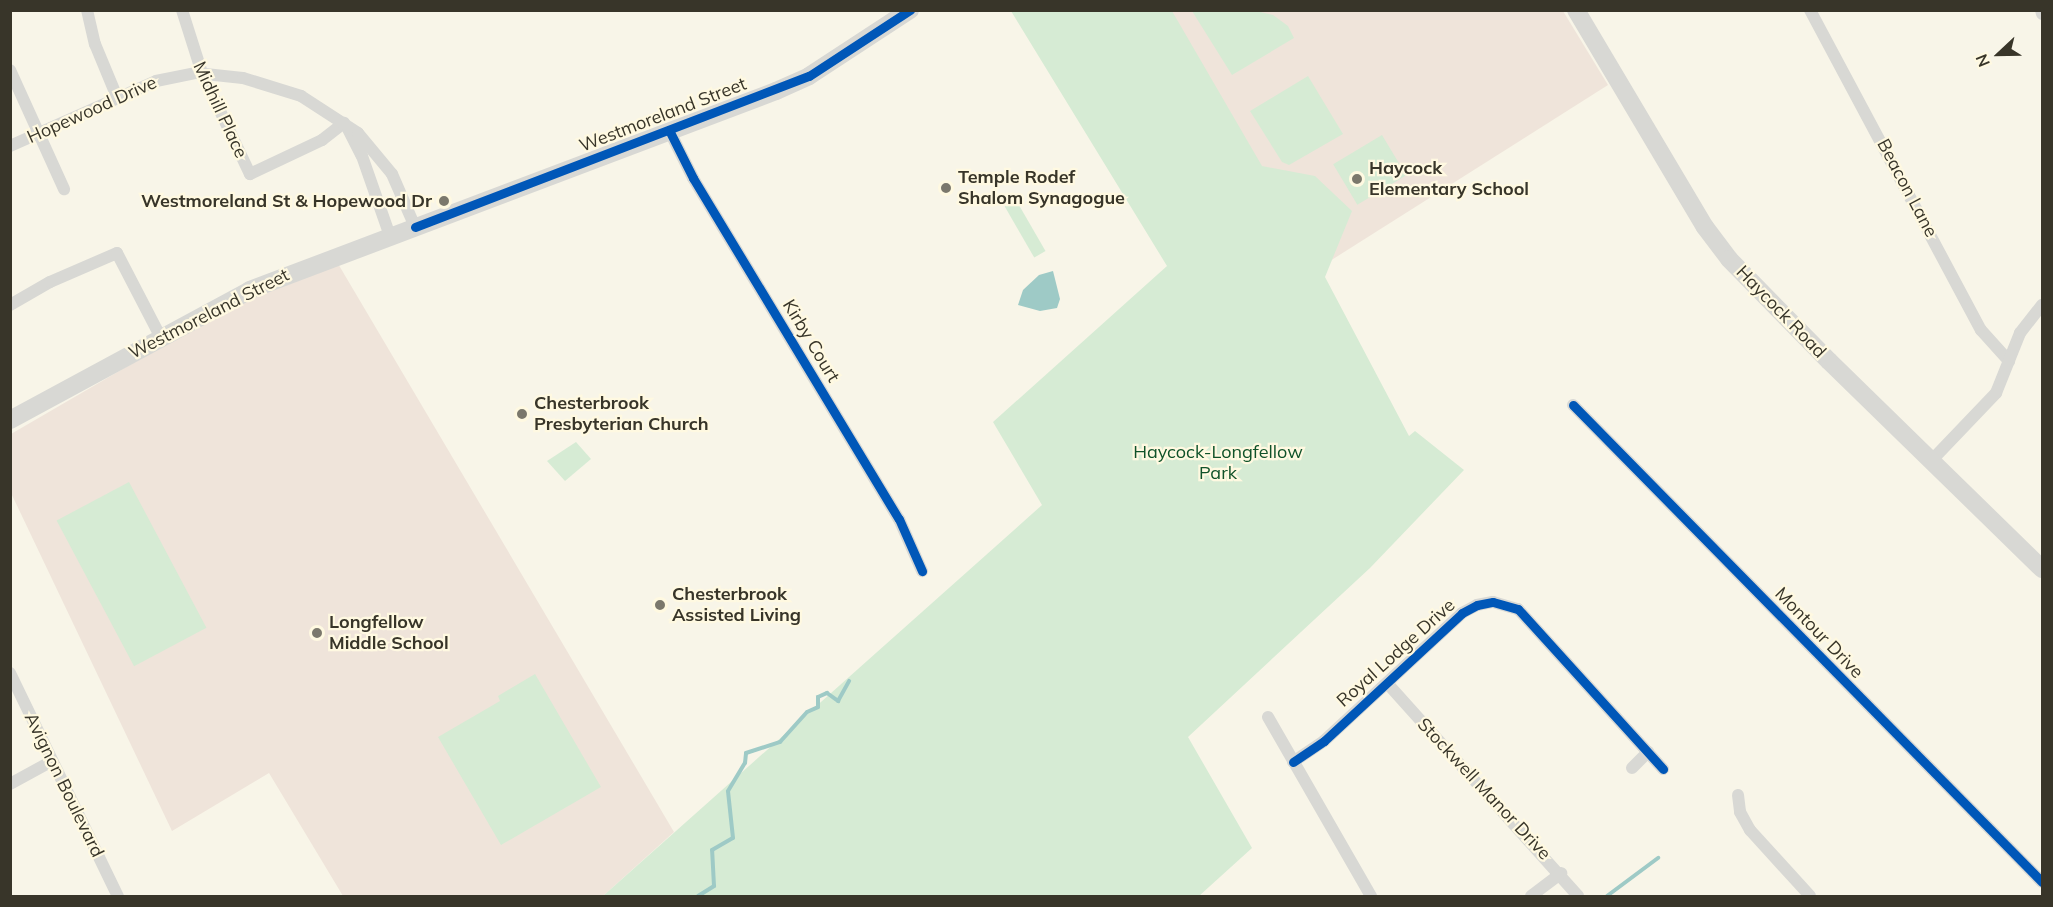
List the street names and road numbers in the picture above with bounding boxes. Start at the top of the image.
street label: Midhill Place [188,58,252,162]
street label: Hopewood Drive [24,72,160,148]
street label: Westmoreland Street [576,73,750,157]
street label: Beacon Lane [1872,135,1942,241]
street label: Haycock Road [1732,261,1830,363]
street label: Westmoreland Street [125,264,293,364]
street label: Kirby Court [778,296,844,386]
street label: Montour Drive [1770,583,1868,683]
street label: Royal Lodge Drive [1333,594,1459,712]
street label: Avignon Boulevard [20,709,108,861]
street label: Stockwell Manor Drive [1413,714,1555,864]

